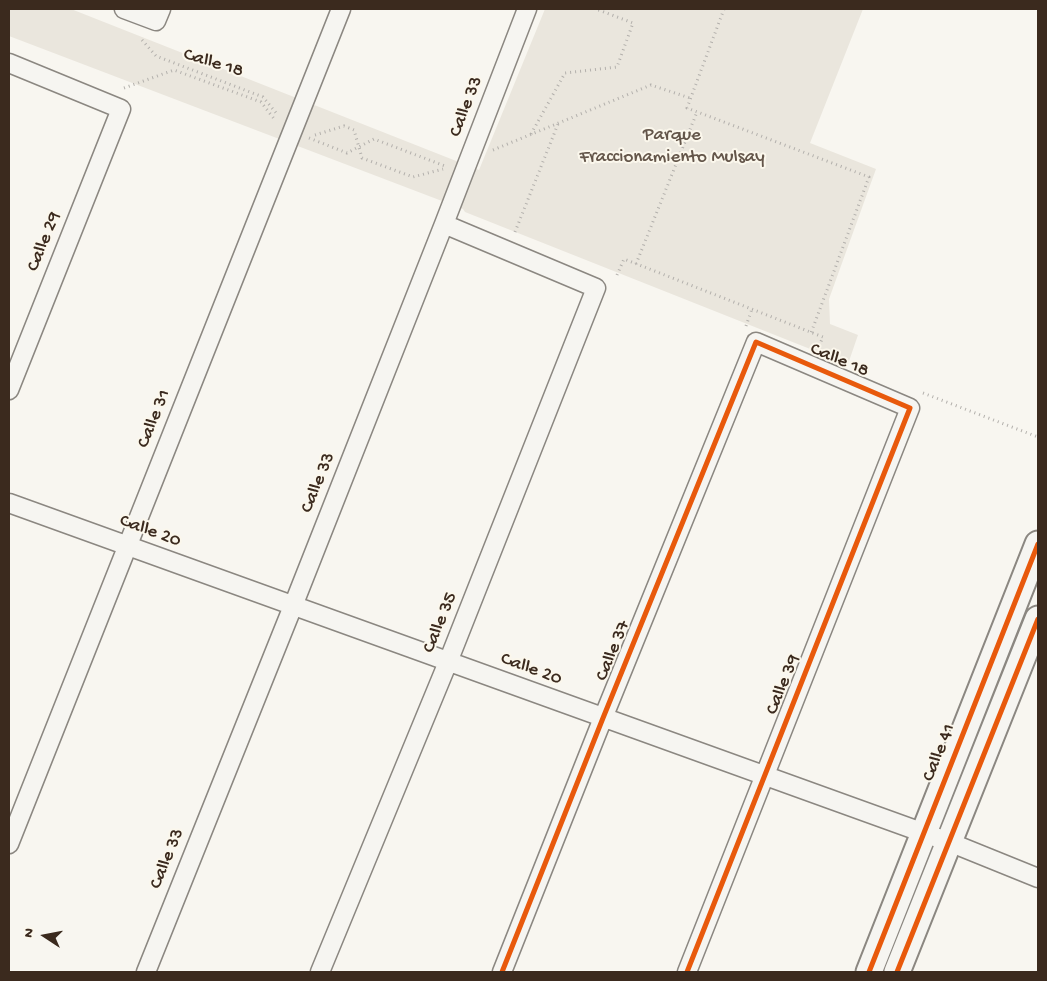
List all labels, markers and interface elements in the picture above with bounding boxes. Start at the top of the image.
street label: Calle 18 [180,44,246,84]
street label: Calle 33 [445,73,489,141]
park label: Parque Fraccionamiento Mulsay [579,125,765,169]
street label: Calle 29 [23,209,67,275]
street label: Calle 18 [806,338,872,384]
street label: Calle 31 [133,386,177,452]
street label: Calle 33 [297,449,341,517]
street label: Calle 20 [116,510,184,554]
street label: Calle 35 [419,589,463,657]
street label: Calle 37 [592,617,636,685]
street label: Calle 20 [497,648,565,692]
street label: Calle 39 [762,652,806,718]
street label: Calle 41 [918,721,962,785]
street label: Calle 33 [146,825,190,893]
north arrow [20,911,70,961]
text: N [21,927,39,939]

